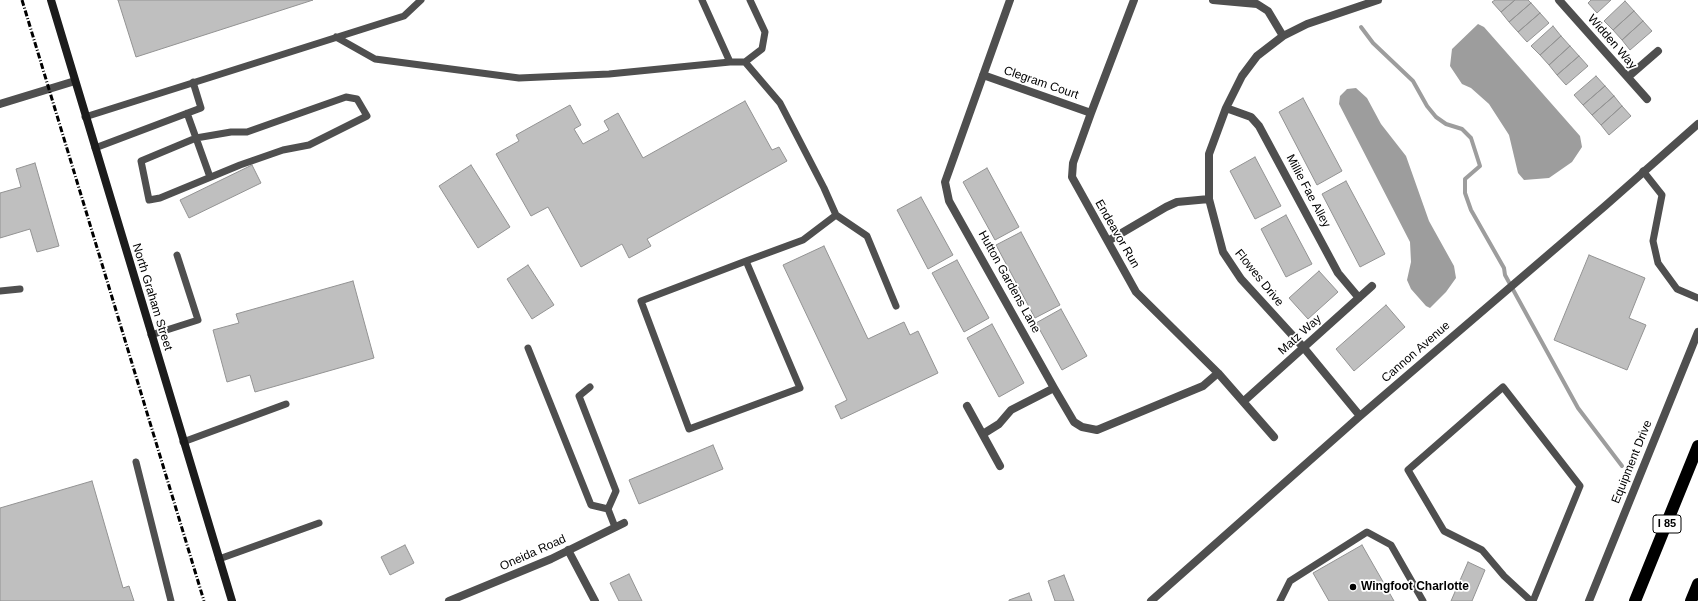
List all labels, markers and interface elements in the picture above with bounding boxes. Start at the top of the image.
street label: Widden Way [1584,12,1640,72]
street label: Clegram Court [1002,63,1080,103]
street label: Millie Fae Alley [1283,152,1333,230]
street label: Endeavor Run [1092,197,1142,271]
street label: Hutton Gardens Lane [975,228,1043,336]
street label: North Graham Street [129,242,175,352]
street label: Flowes Drive [1232,247,1286,309]
street label: Matz Way [1276,312,1324,358]
street label: Cannon Avenue [1379,318,1453,386]
street label: Equipment Drive [1609,418,1655,506]
road number: I 85 [1653,515,1681,533]
street label: Oneida Road [498,532,568,574]
place label: Wingfoot Charlotte [1361,580,1469,594]
marker: Wingfoot Charlotte [1348,582,1358,592]

